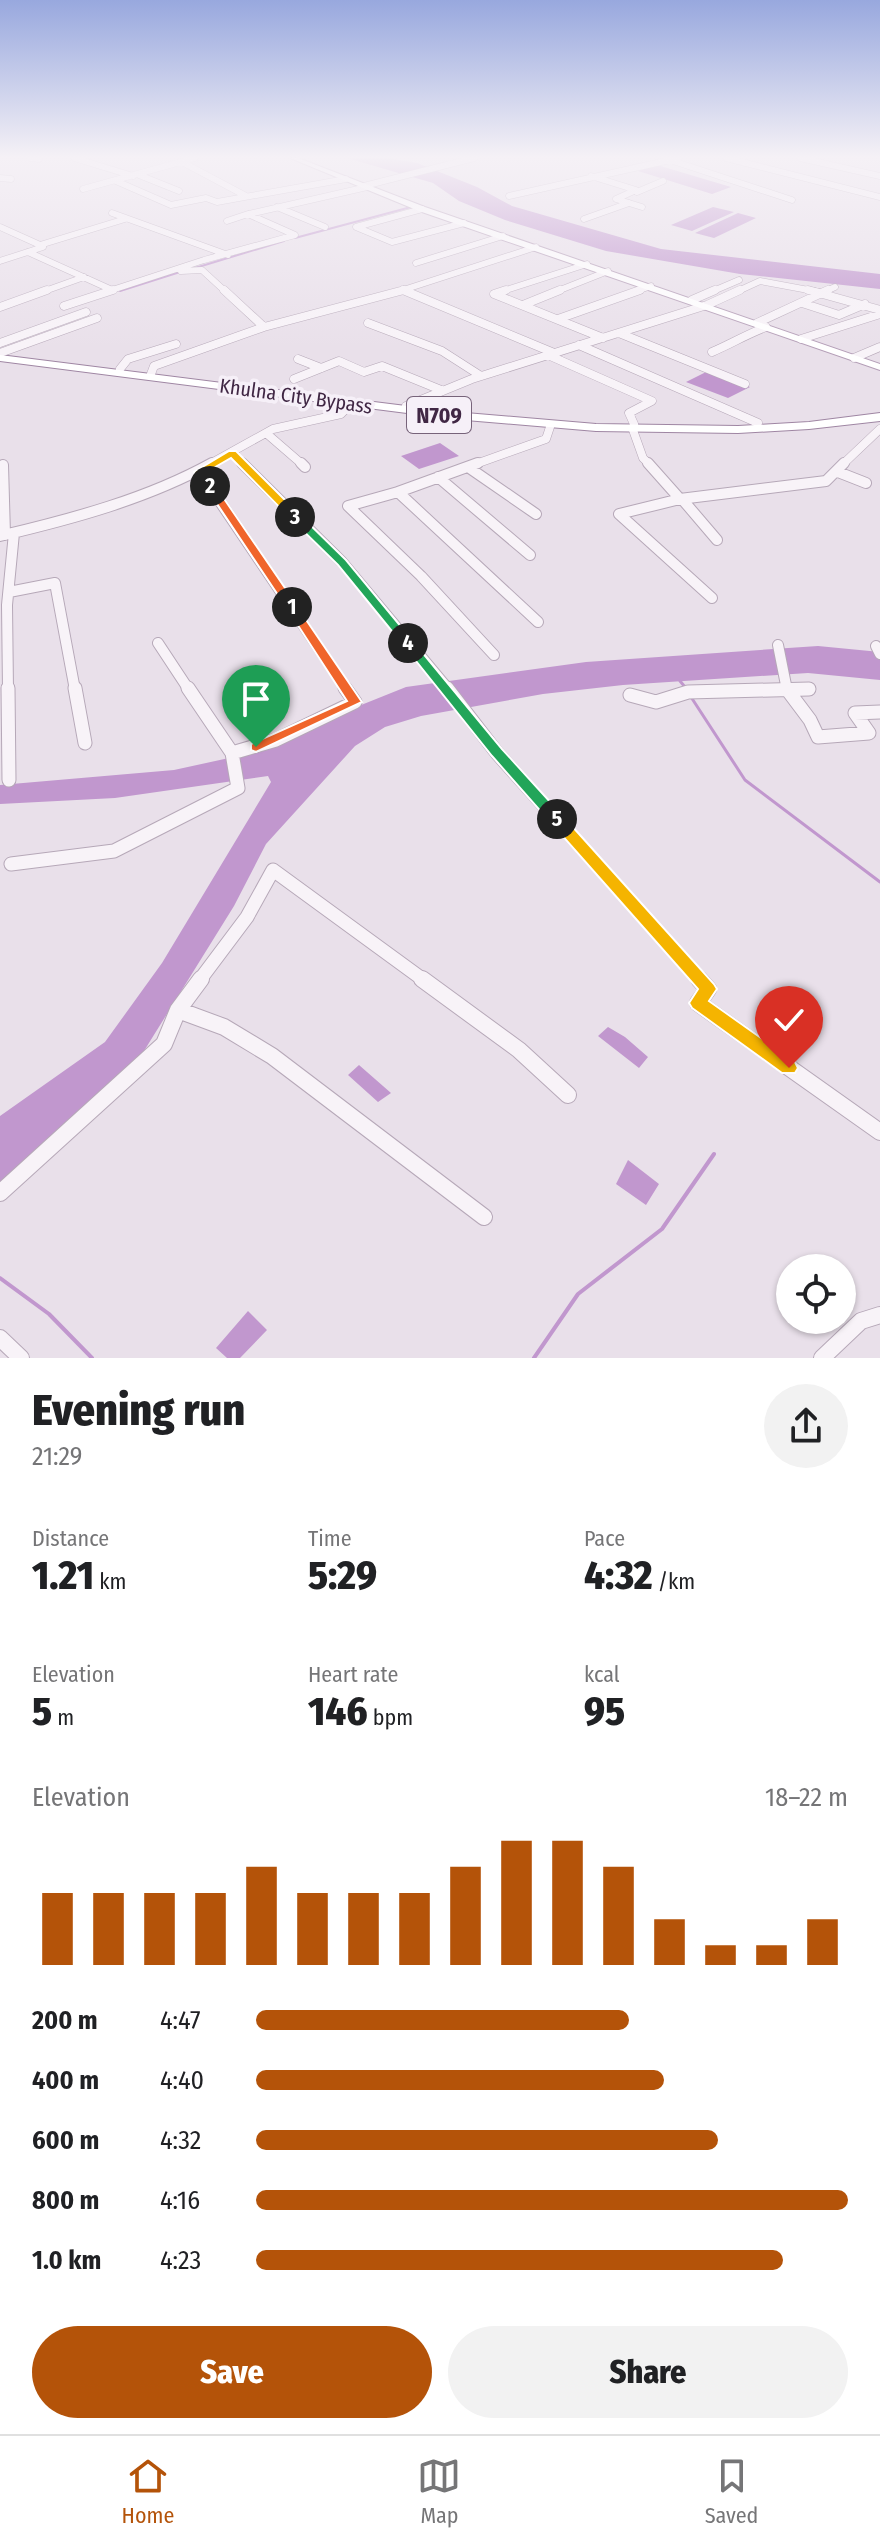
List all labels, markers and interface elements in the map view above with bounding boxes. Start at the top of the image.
street label: Khulna City Bypass [218,373,374,419]
road number: N709 [407,397,471,433]
pin: 2 [190,466,230,506]
text: 2 [205,472,215,499]
pin: 3 [275,497,315,537]
text: 3 [290,503,300,530]
pin: 1 [272,587,312,627]
text: 1 [287,593,297,620]
pin: 4 [388,623,428,663]
text: 4 [402,629,414,656]
pin [222,665,290,747]
icon: arrive [234,677,278,721]
pin: 5 [537,799,577,839]
text: 5 [552,805,562,832]
pin [755,986,823,1068]
icon: check [767,998,811,1042]
map controls [776,1254,856,1334]
button: locate [776,1254,856,1334]
text: Evening run [32,1384,245,1437]
button: share [764,1384,848,1468]
text: 21:29 [32,1441,82,1472]
text: Distance [32,1525,109,1552]
text: Time [308,1525,352,1552]
text: Pace [584,1525,625,1552]
text: 1.21 [32,1552,94,1600]
text: 5:29 [308,1552,377,1600]
text: 4:32 [584,1552,653,1600]
text: km [94,1568,126,1595]
text: /km [653,1568,695,1595]
text: Elevation [32,1661,115,1688]
text: Heart rate [308,1661,398,1688]
text: kcal [584,1661,620,1688]
text: 5 [32,1688,52,1736]
text: 146 [308,1688,368,1736]
text: 95 [584,1688,625,1736]
text: m [52,1704,74,1731]
text: bpm [368,1704,413,1731]
text: Elevation [32,1782,130,1813]
text: 18–22 m [765,1782,848,1813]
text: 200 m [32,2005,98,2036]
text: 4:47 [160,2005,201,2036]
text: 400 m [32,2065,99,2096]
text: 4:40 [160,2065,204,2096]
text: 600 m [32,2125,99,2156]
text: 4:32 [160,2125,201,2156]
text: 800 m [32,2185,99,2216]
text: 4:16 [160,2185,200,2216]
text: 1.0 km [32,2245,101,2276]
text: 4:23 [160,2245,201,2276]
button: Save [32,2326,432,2418]
button: Share [448,2326,848,2418]
tab: Home [122,2454,174,2529]
tab: Map [417,2454,461,2529]
tab: Saved [705,2454,758,2529]

